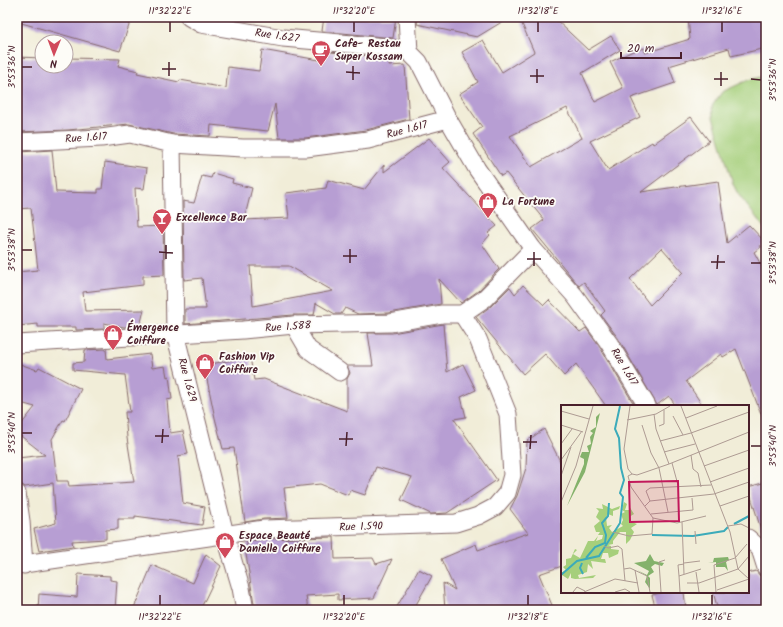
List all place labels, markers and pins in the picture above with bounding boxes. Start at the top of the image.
place label: Cafe- Restau Super Kossam [335,35,402,66]
cafe icon: Cafe- Restau Super Kossam [310,39,332,67]
shop icon: La Fortune [477,191,499,219]
place label: La Fortune [502,193,555,211]
bar icon: Excellence Bar [151,207,173,235]
place label: Excellence Bar [176,209,248,227]
place label: Émergence Coiffure [127,319,180,350]
shop icon: Émergence Coiffure [102,323,124,351]
place label: Fashion Vip Coiffure [219,348,275,379]
shop icon: Fashion Vip Coiffure [194,352,216,380]
place label: Espace Beauté Danielle Coiffure [239,527,321,558]
shop icon: Espace Beauté Danielle Coiffure [214,531,236,559]

